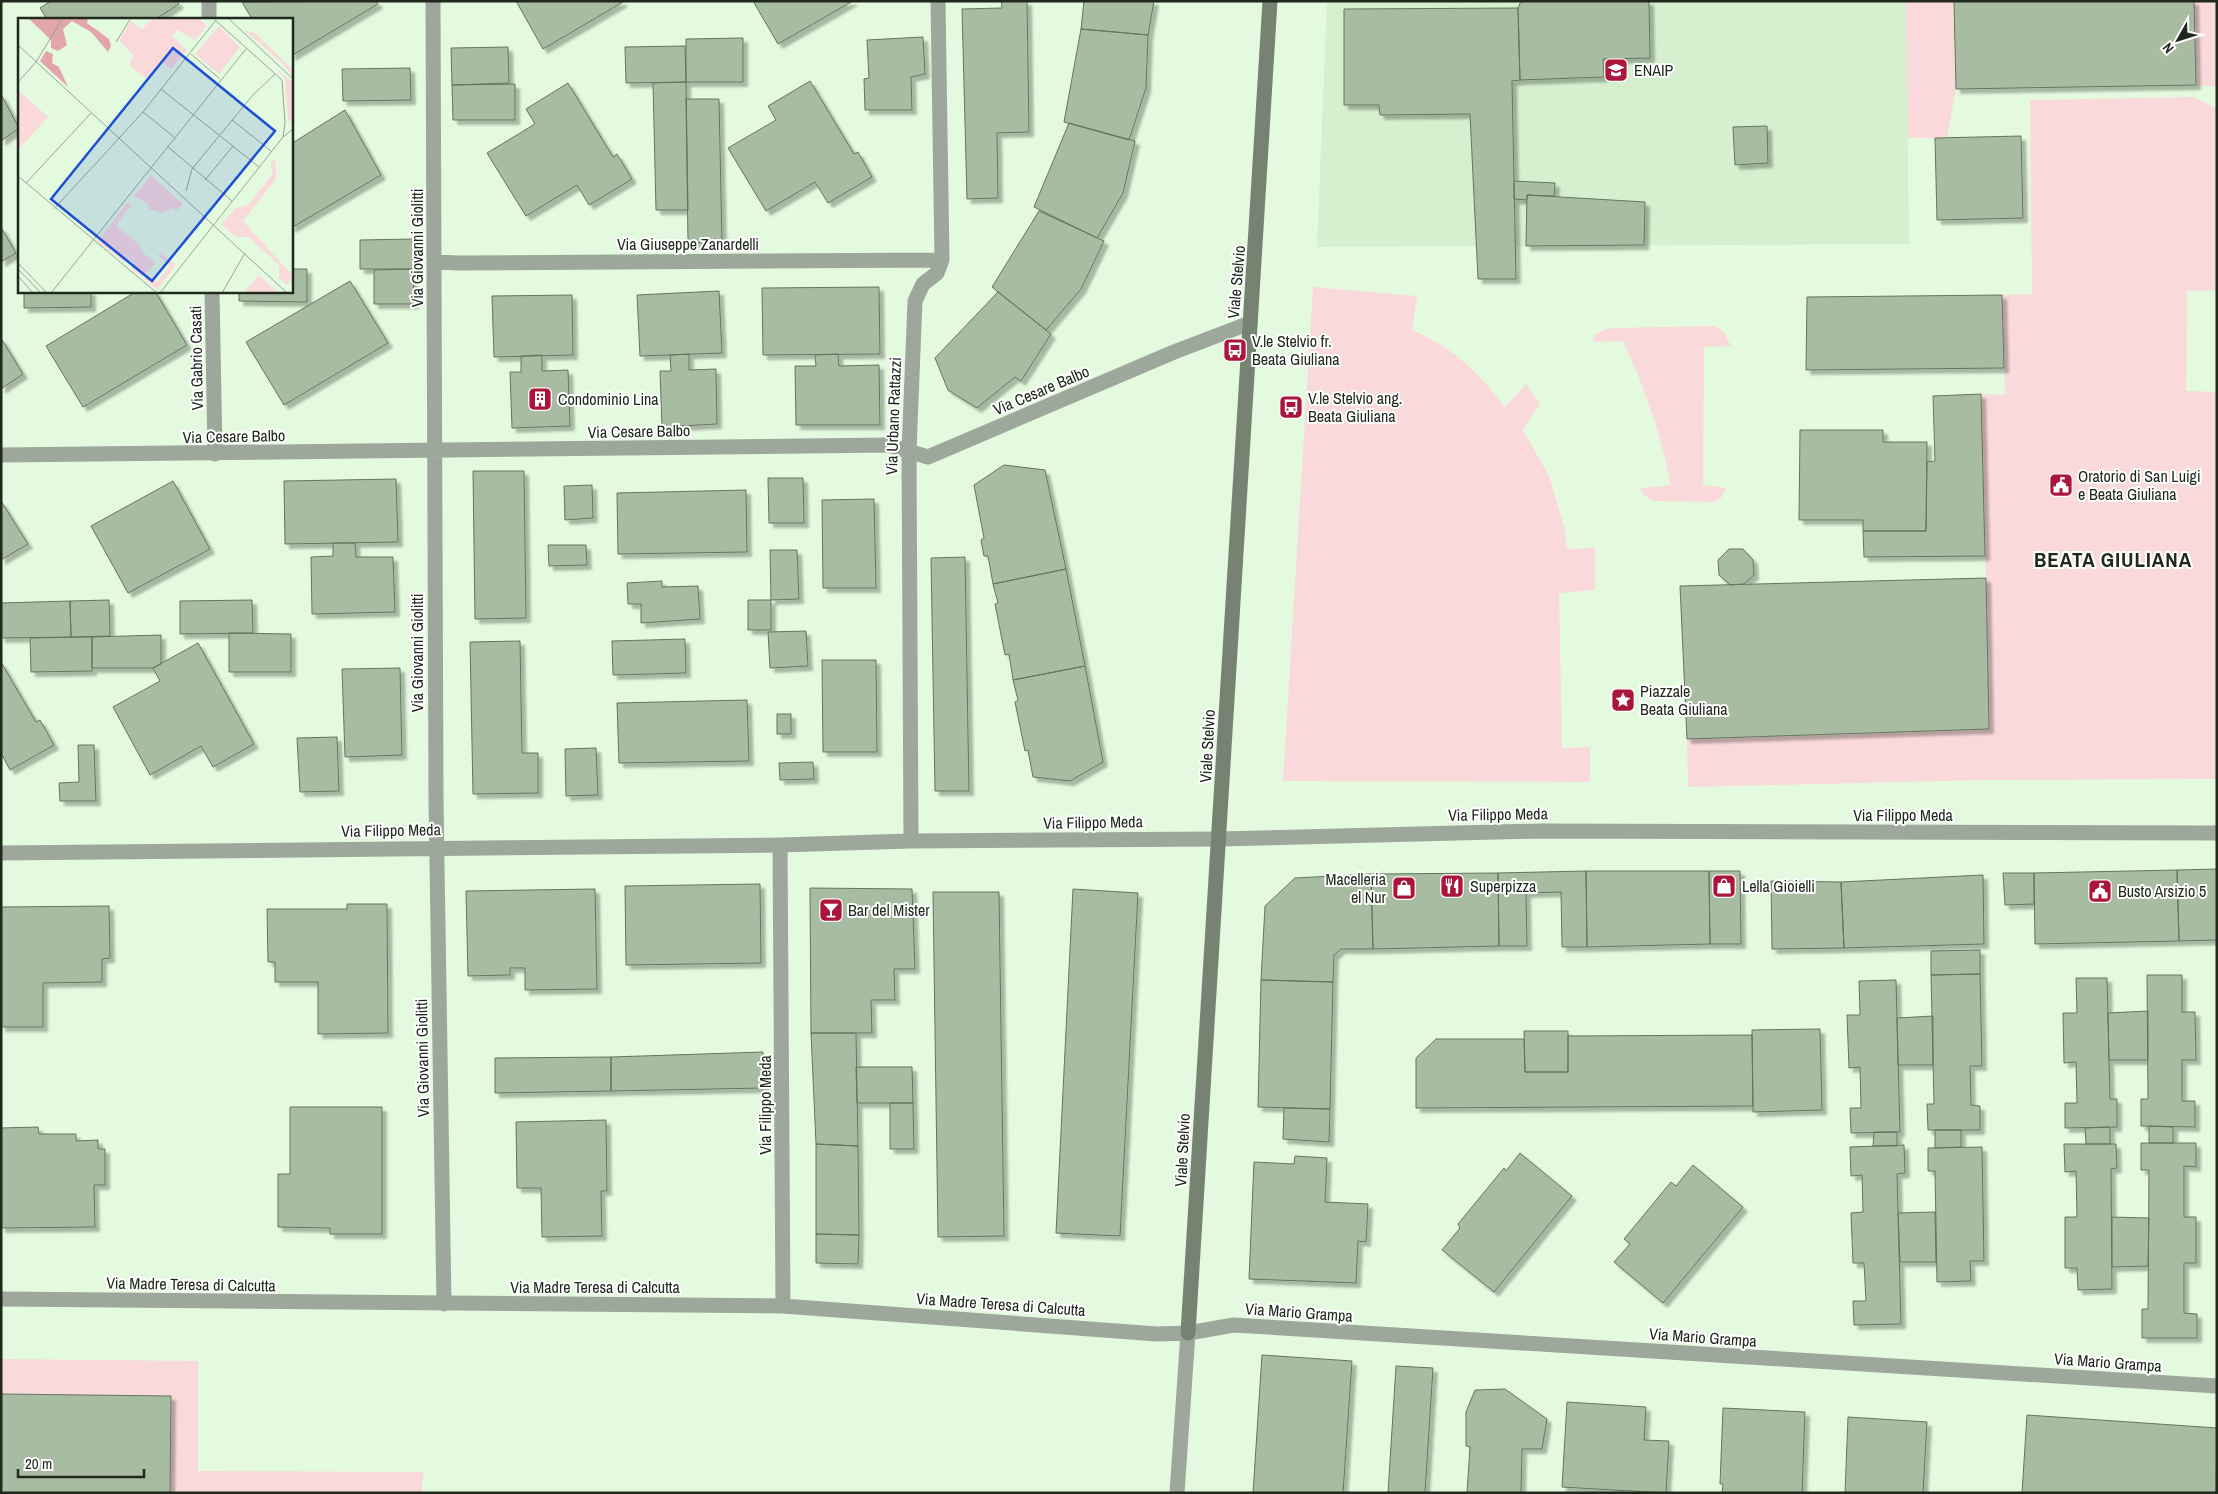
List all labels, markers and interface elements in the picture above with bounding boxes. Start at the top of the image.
north arrow [2153,15,2203,65]
inset map [18,18,292,292]
text: N [2158,39,2178,57]
school or university icon: ENAIP [1603,57,1629,83]
place label: ENAIP [1634,59,1674,81]
street label: Via Giovanni Giolitti [406,189,428,307]
street label: Via Giuseppe Zanardelli [617,233,759,255]
street label: Viale Stelvio [1222,244,1250,320]
street label: Via Gabrio Casati [184,305,208,411]
place label: V.le Stelvio fr. Beata Giuliana [1252,330,1340,370]
bus stop icon: V.le Stelvio fr. Beata Giuliana [1222,337,1248,363]
street label: Via Urbano Rattazzi [880,357,906,475]
street label: Via Cesare Balbo [989,360,1093,420]
building icon: Condominio Lina [527,386,553,412]
place label: V.le Stelvio ang. Beata Giuliana [1308,387,1402,427]
place label: Condominio Lina [558,388,659,410]
bus stop icon: V.le Stelvio ang. Beata Giuliana [1278,394,1304,420]
street label: Via Cesare Balbo [588,419,690,443]
street label: Via Cesare Balbo [183,424,285,448]
place label: Oratorio di San Luigi e Beata Giuliana [2078,465,2201,505]
public building icon: Oratorio di San Luigi e Beata Giuliana [2048,472,2074,498]
district label: BEATA GIULIANA [2034,545,2192,574]
street label: Via Giovanni Giolitti [406,594,428,712]
place label: Piazzale Beata Giuliana [1640,680,1728,720]
place icon: Piazzale Beata Giuliana [1610,687,1636,713]
street label: Viale Stelvio [1194,709,1220,783]
street label: Via Filippo Meda [1448,802,1549,826]
street label: Via Filippo Meda [1853,804,1954,826]
street label: Via Filippo Meda [1043,810,1144,834]
street label: Via Filippo Meda [341,818,442,842]
place label: Macelleria el Nur [1325,868,1387,908]
restaurant icon: Superpizza [1439,873,1465,899]
shop icon: Lella Gioielli [1711,873,1737,899]
shop icon: Macelleria el Nur [1391,875,1417,901]
place label: Superpizza [1470,875,1537,897]
place label: Lella Gioielli [1742,875,1815,897]
public building icon: Busto Arsizio 5 [2087,878,2113,904]
place label: Busto Arsizio 5 [2118,880,2206,902]
bar icon: Bar del Mister [818,897,844,923]
place label: Bar del Mister [848,899,930,921]
street label: Via Giovanni Giolitti [410,998,434,1118]
street label: Via Filippo Meda [754,1054,776,1155]
street label: Viale Stelvio [1169,1113,1195,1187]
street label: Via Madre Teresa di Calcutta [106,1272,277,1296]
street label: Via Madre Teresa di Calcutta [510,1276,680,1298]
street label: Via Madre Teresa di Calcutta [916,1287,1087,1321]
street label: Via Mario Grampa [1245,1297,1354,1327]
street label: Via Mario Grampa [1649,1322,1758,1352]
street label: Via Mario Grampa [2054,1347,2163,1377]
scale bar [18,1446,144,1478]
text: 20 m [25,1453,52,1474]

